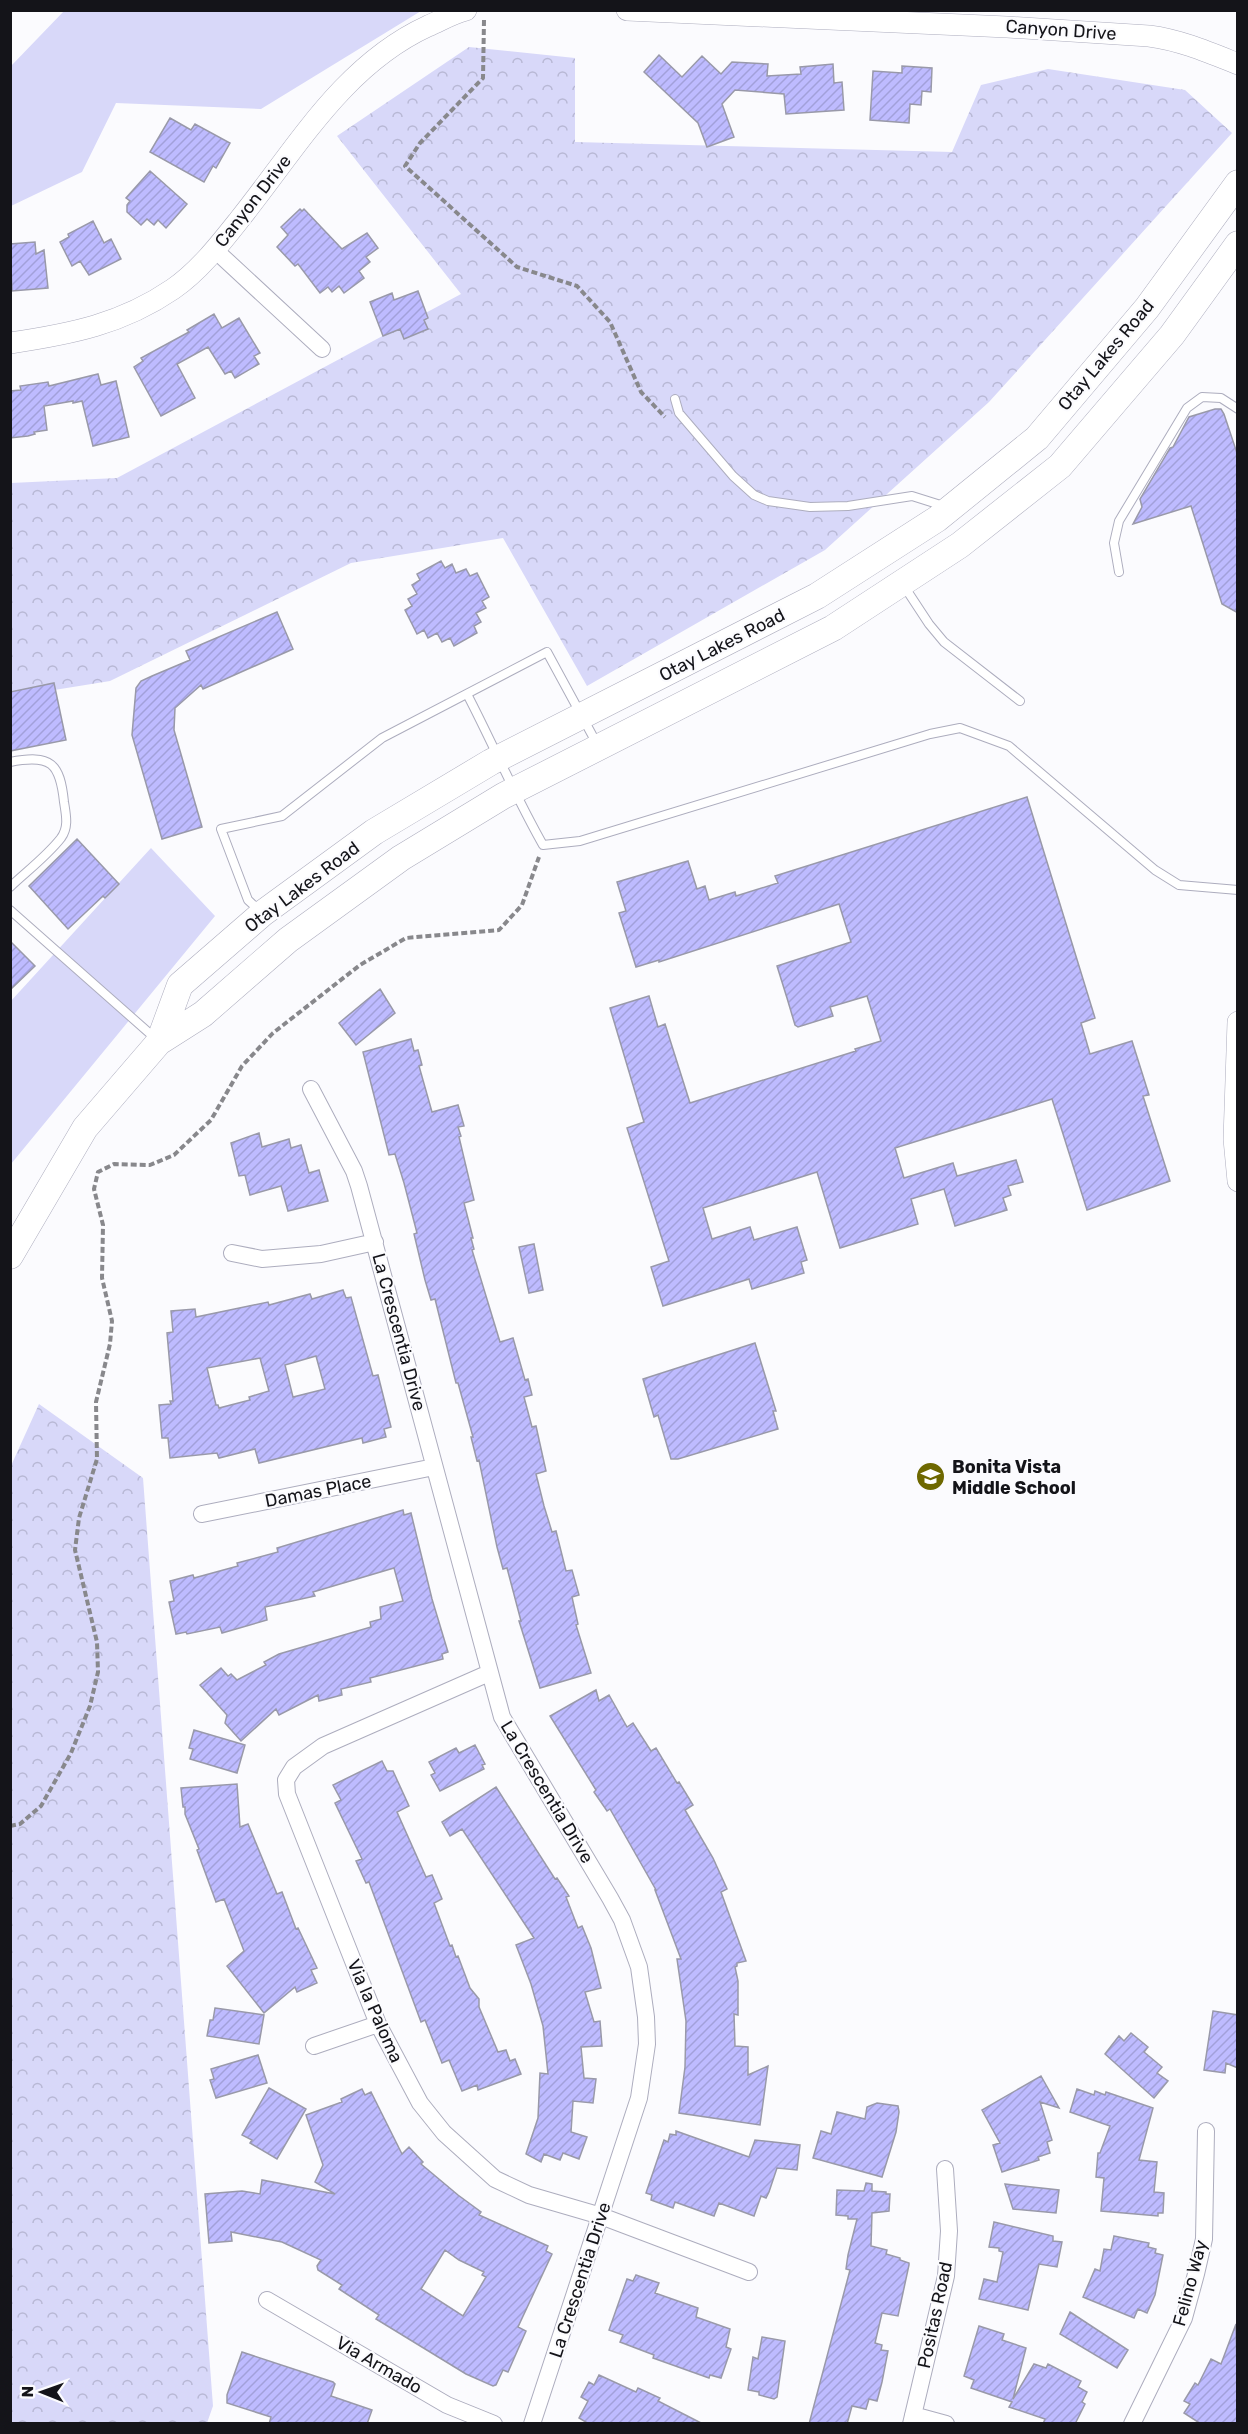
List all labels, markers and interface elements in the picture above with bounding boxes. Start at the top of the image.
street label: Canyon Drive [1005,15,1117,45]
street label: Canyon Drive [210,150,296,252]
street label: Otay Lakes Road [1053,295,1159,415]
street label: Otay Lakes Road [655,604,789,686]
street label: Otay Lakes Road [240,837,364,937]
street label: La Crescentia Drive [367,1251,431,1413]
place label: Bonita Vista Middle School [952,1456,1076,1499]
school or university icon: Bonita Vista Middle School [915,1461,947,1493]
street label: Damas Place [263,1470,373,1512]
street label: La Crescentia Drive [496,1717,598,1867]
street label: Via la Paloma [342,1956,408,2066]
street label: La Crescentia Drive [544,2199,616,2361]
street label: Felino Way [1168,2238,1212,2328]
street label: Positas Road [913,2260,957,2370]
street label: Via Armado [332,2332,426,2398]
north arrow [12,2362,72,2422]
text: N [18,2386,37,2398]

